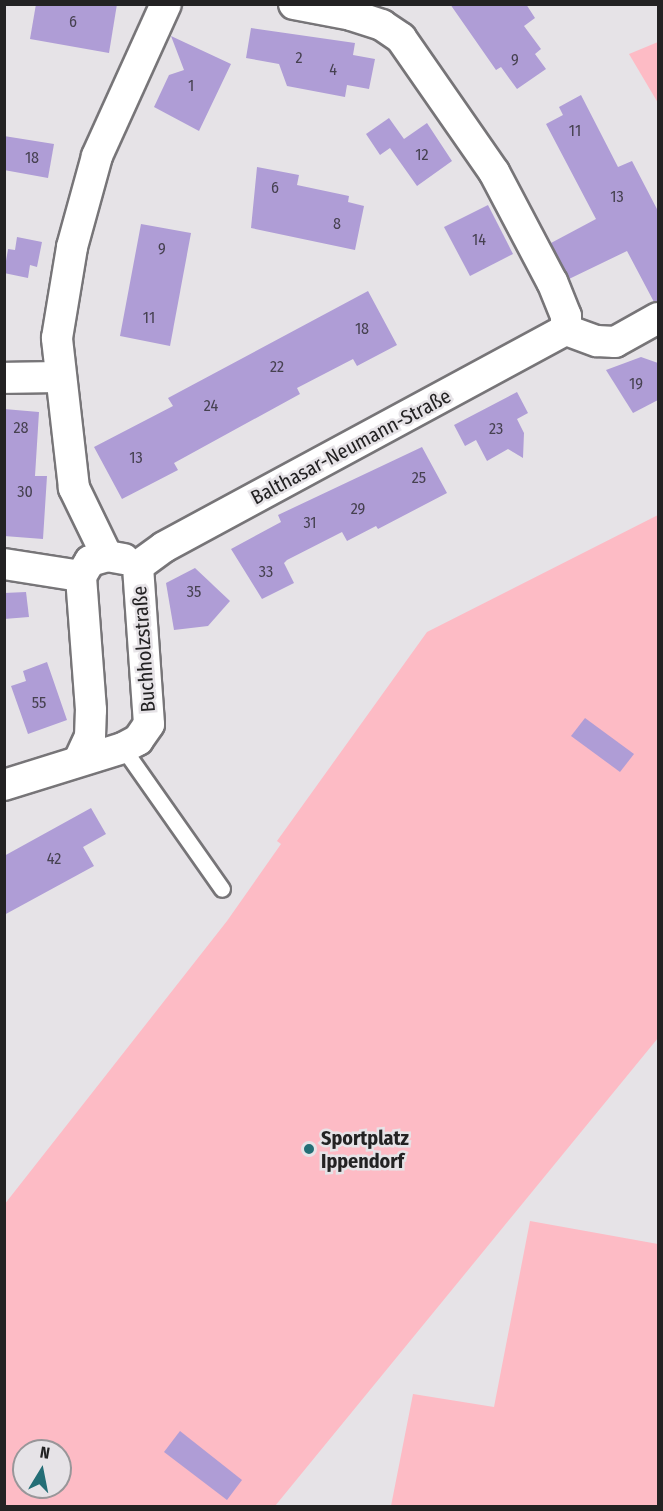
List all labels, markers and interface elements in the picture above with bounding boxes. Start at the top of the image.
house number: 6 [69,12,77,32]
house number: 2 [295,48,303,68]
house number: 9 [511,50,519,70]
house number: 4 [329,60,337,80]
house number: 1 [188,76,194,96]
house number: 11 [569,121,581,141]
house number: 12 [415,145,429,165]
house number: 18 [25,148,39,168]
house number: 6 [271,178,279,198]
house number: 13 [610,187,624,207]
house number: 8 [333,214,341,234]
house number: 14 [472,230,486,250]
house number: 9 [158,239,166,259]
house number: 11 [143,308,155,328]
house number: 18 [355,319,369,339]
house number: 22 [270,357,284,377]
house number: 19 [629,374,643,394]
street label: Balthasar-Neumann-Straße [247,384,455,510]
house number: 24 [204,396,218,416]
house number: 28 [13,418,29,438]
house number: 23 [489,419,503,439]
house number: 13 [129,448,143,468]
house number: 25 [412,468,426,488]
house number: 30 [17,482,33,502]
house number: 29 [351,499,365,519]
house number: 31 [303,513,317,533]
house number: 33 [259,562,273,582]
house number: 35 [187,582,201,602]
street label: Buchholzstraße [128,585,160,713]
house number: 55 [32,693,46,713]
house number: 42 [47,849,61,869]
place label: Sportplatz Ippendorf [321,1126,409,1173]
marker: Sportplatz Ippendorf [302,1142,316,1156]
north arrow [12,1439,72,1499]
text: N [38,1443,51,1463]

